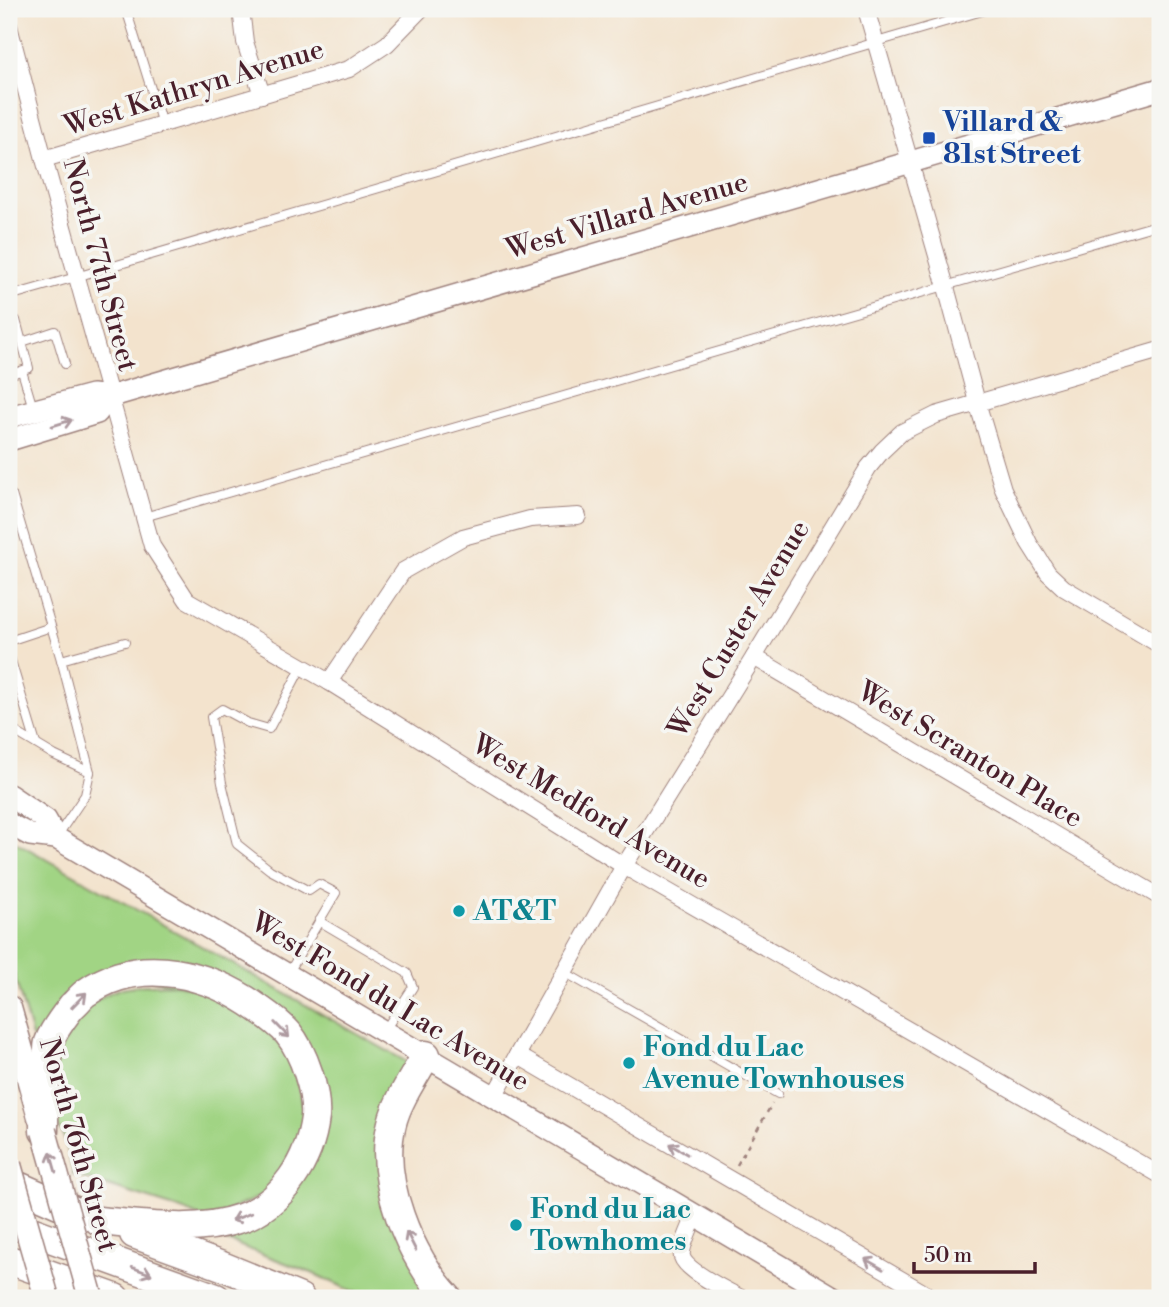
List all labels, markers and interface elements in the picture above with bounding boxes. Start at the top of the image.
street label: West Kathryn Avenue [59,32,328,145]
place label: Villard & 81st Street [942,105,1082,172]
marker: Villard & 81st Street [921,130,937,146]
street label: North 77th Street [55,155,145,375]
street label: West Villard Avenue [501,165,752,268]
one-way arrow [51,416,73,429]
street label: West Custer Avenue [660,514,818,745]
street label: West Scranton Place [850,673,1089,836]
street label: West Medford Avenue [465,726,717,897]
place label: AT&T [472,894,556,929]
marker: AT&T [451,903,467,919]
street label: West Fond du Lac Avenue [243,904,536,1099]
one-way arrow [70,991,87,1008]
one-way arrow [274,1021,291,1038]
place label: Fond du Lac Avenue Townhouses [642,1030,904,1097]
street label: North 76th Street [31,1034,125,1256]
marker: Fond du Lac Avenue Townhouses [621,1055,637,1071]
one-way arrow [668,1142,689,1155]
one-way arrow [45,1151,58,1173]
place label: Fond du Lac Townhomes [530,1192,691,1259]
one-way arrow [231,1212,252,1224]
marker: Fond du Lac Townhomes [508,1217,524,1233]
scale bar [914,1230,1034,1274]
one-way arrow [404,1231,418,1252]
text: 50 m [924,1243,972,1269]
one-way arrow [865,1257,885,1271]
one-way arrow [131,1266,152,1279]

